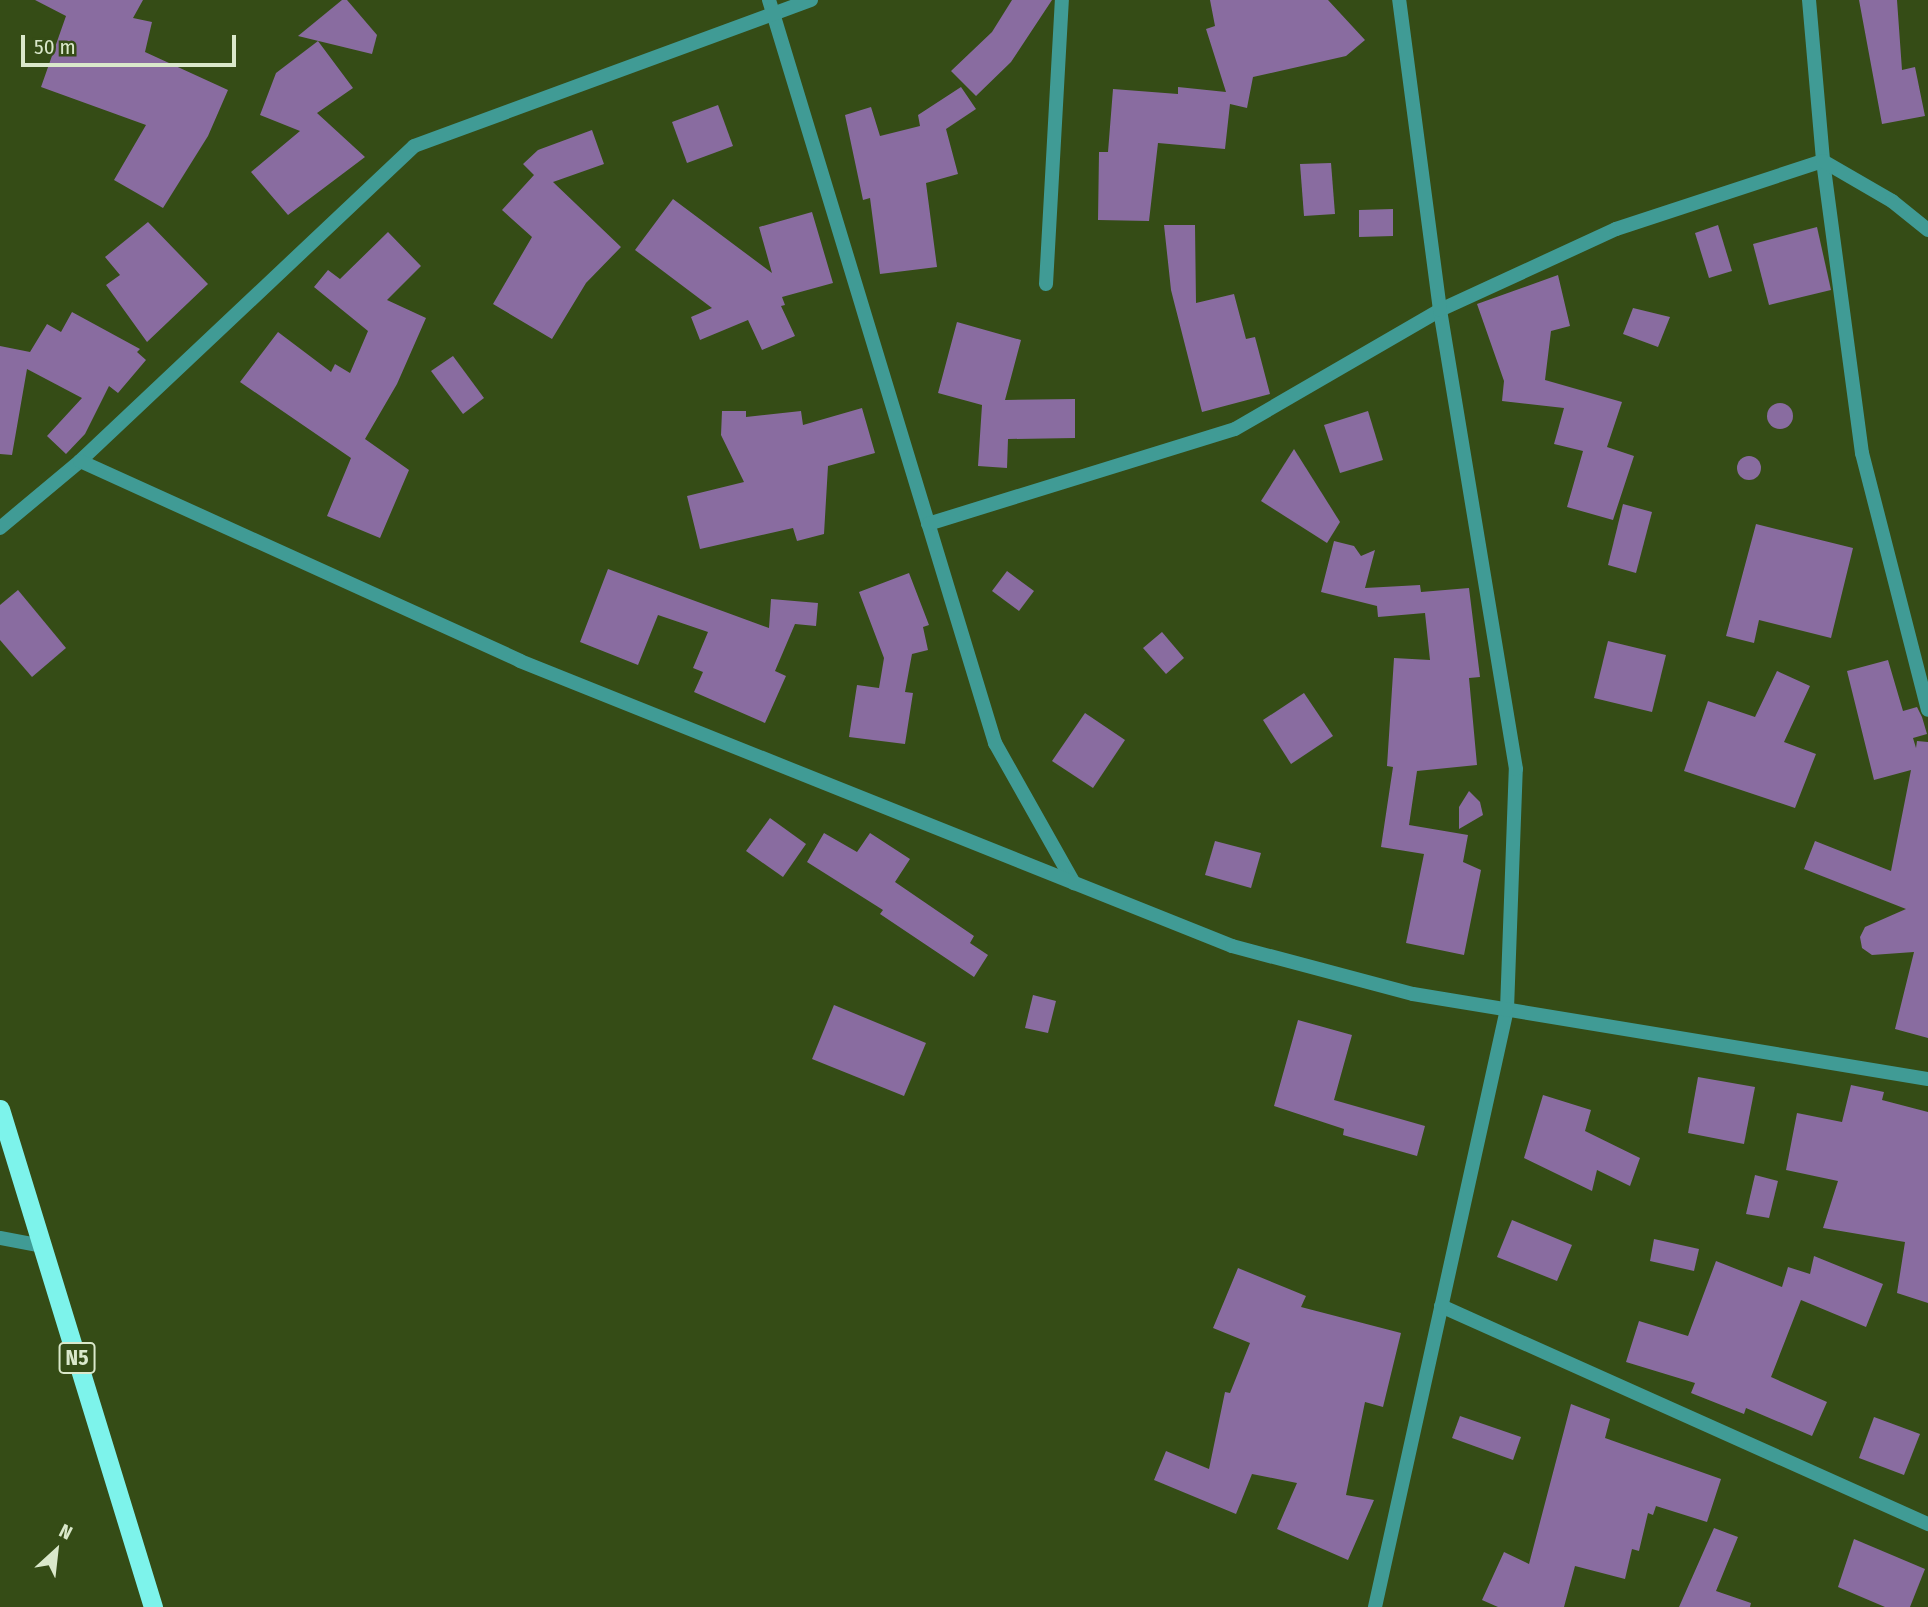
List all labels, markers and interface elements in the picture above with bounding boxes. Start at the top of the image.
scale bar [24,21,240,65]
text: 50 m [34,34,76,60]
road number: N5 [58,1340,96,1376]
north arrow [21,1516,91,1586]
text: N [55,1519,76,1545]

